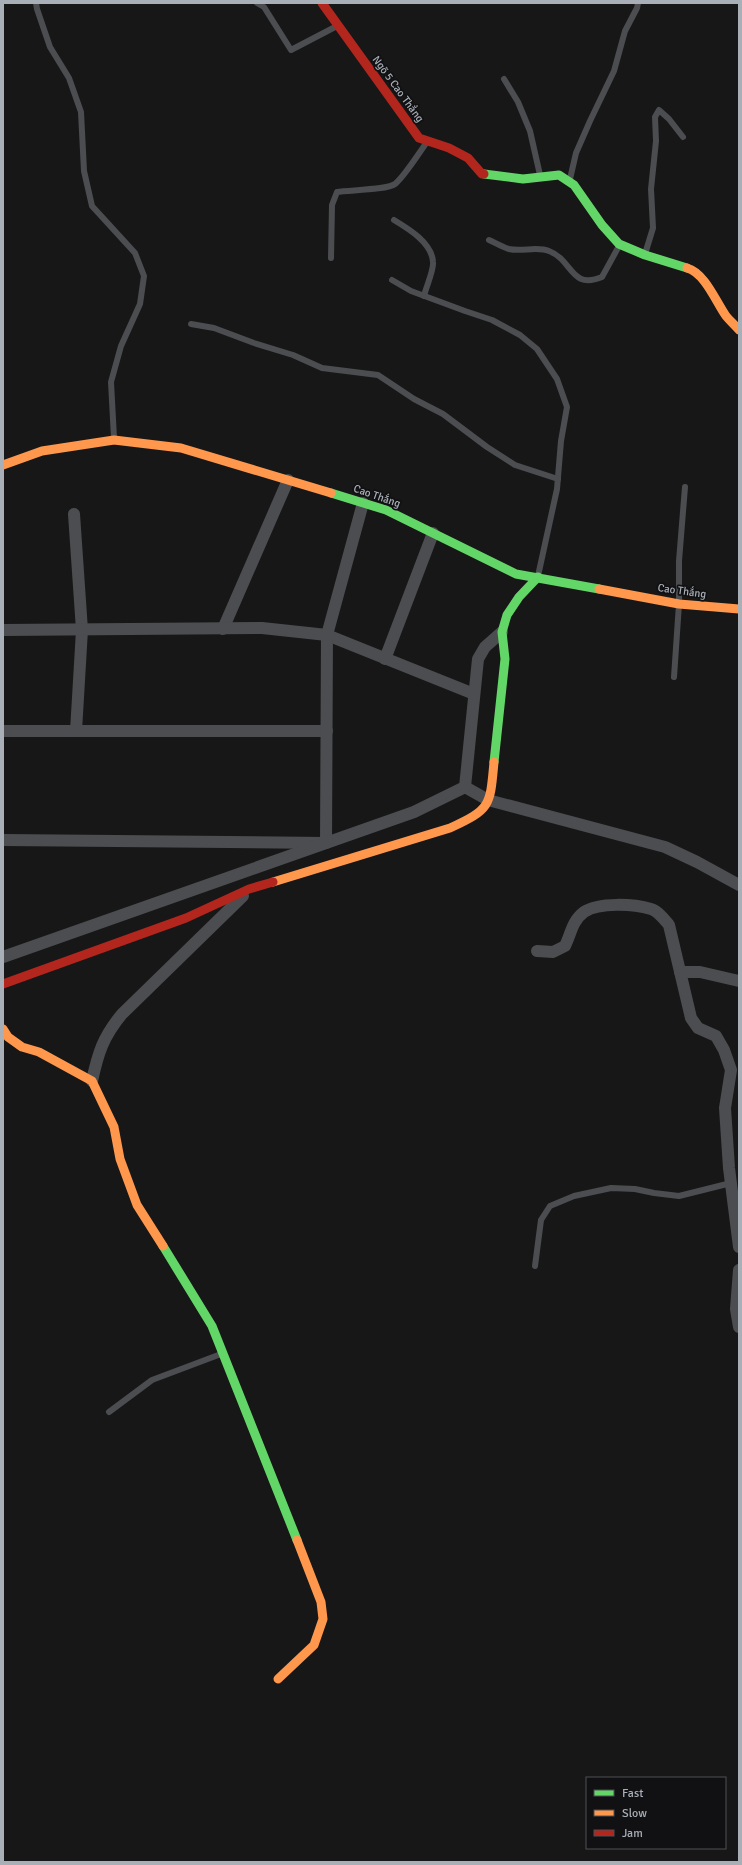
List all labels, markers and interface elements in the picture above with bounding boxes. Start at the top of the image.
street label: Ngõ 5 Cao Thắng [370,53,427,125]
street label: Cao Thắng [352,481,403,510]
street label: Cao Thắng [657,580,708,601]
legend [586,1777,726,1849]
text: Fast [622,1786,643,1801]
text: Slow [622,1806,647,1821]
text: Jam [622,1826,643,1841]

